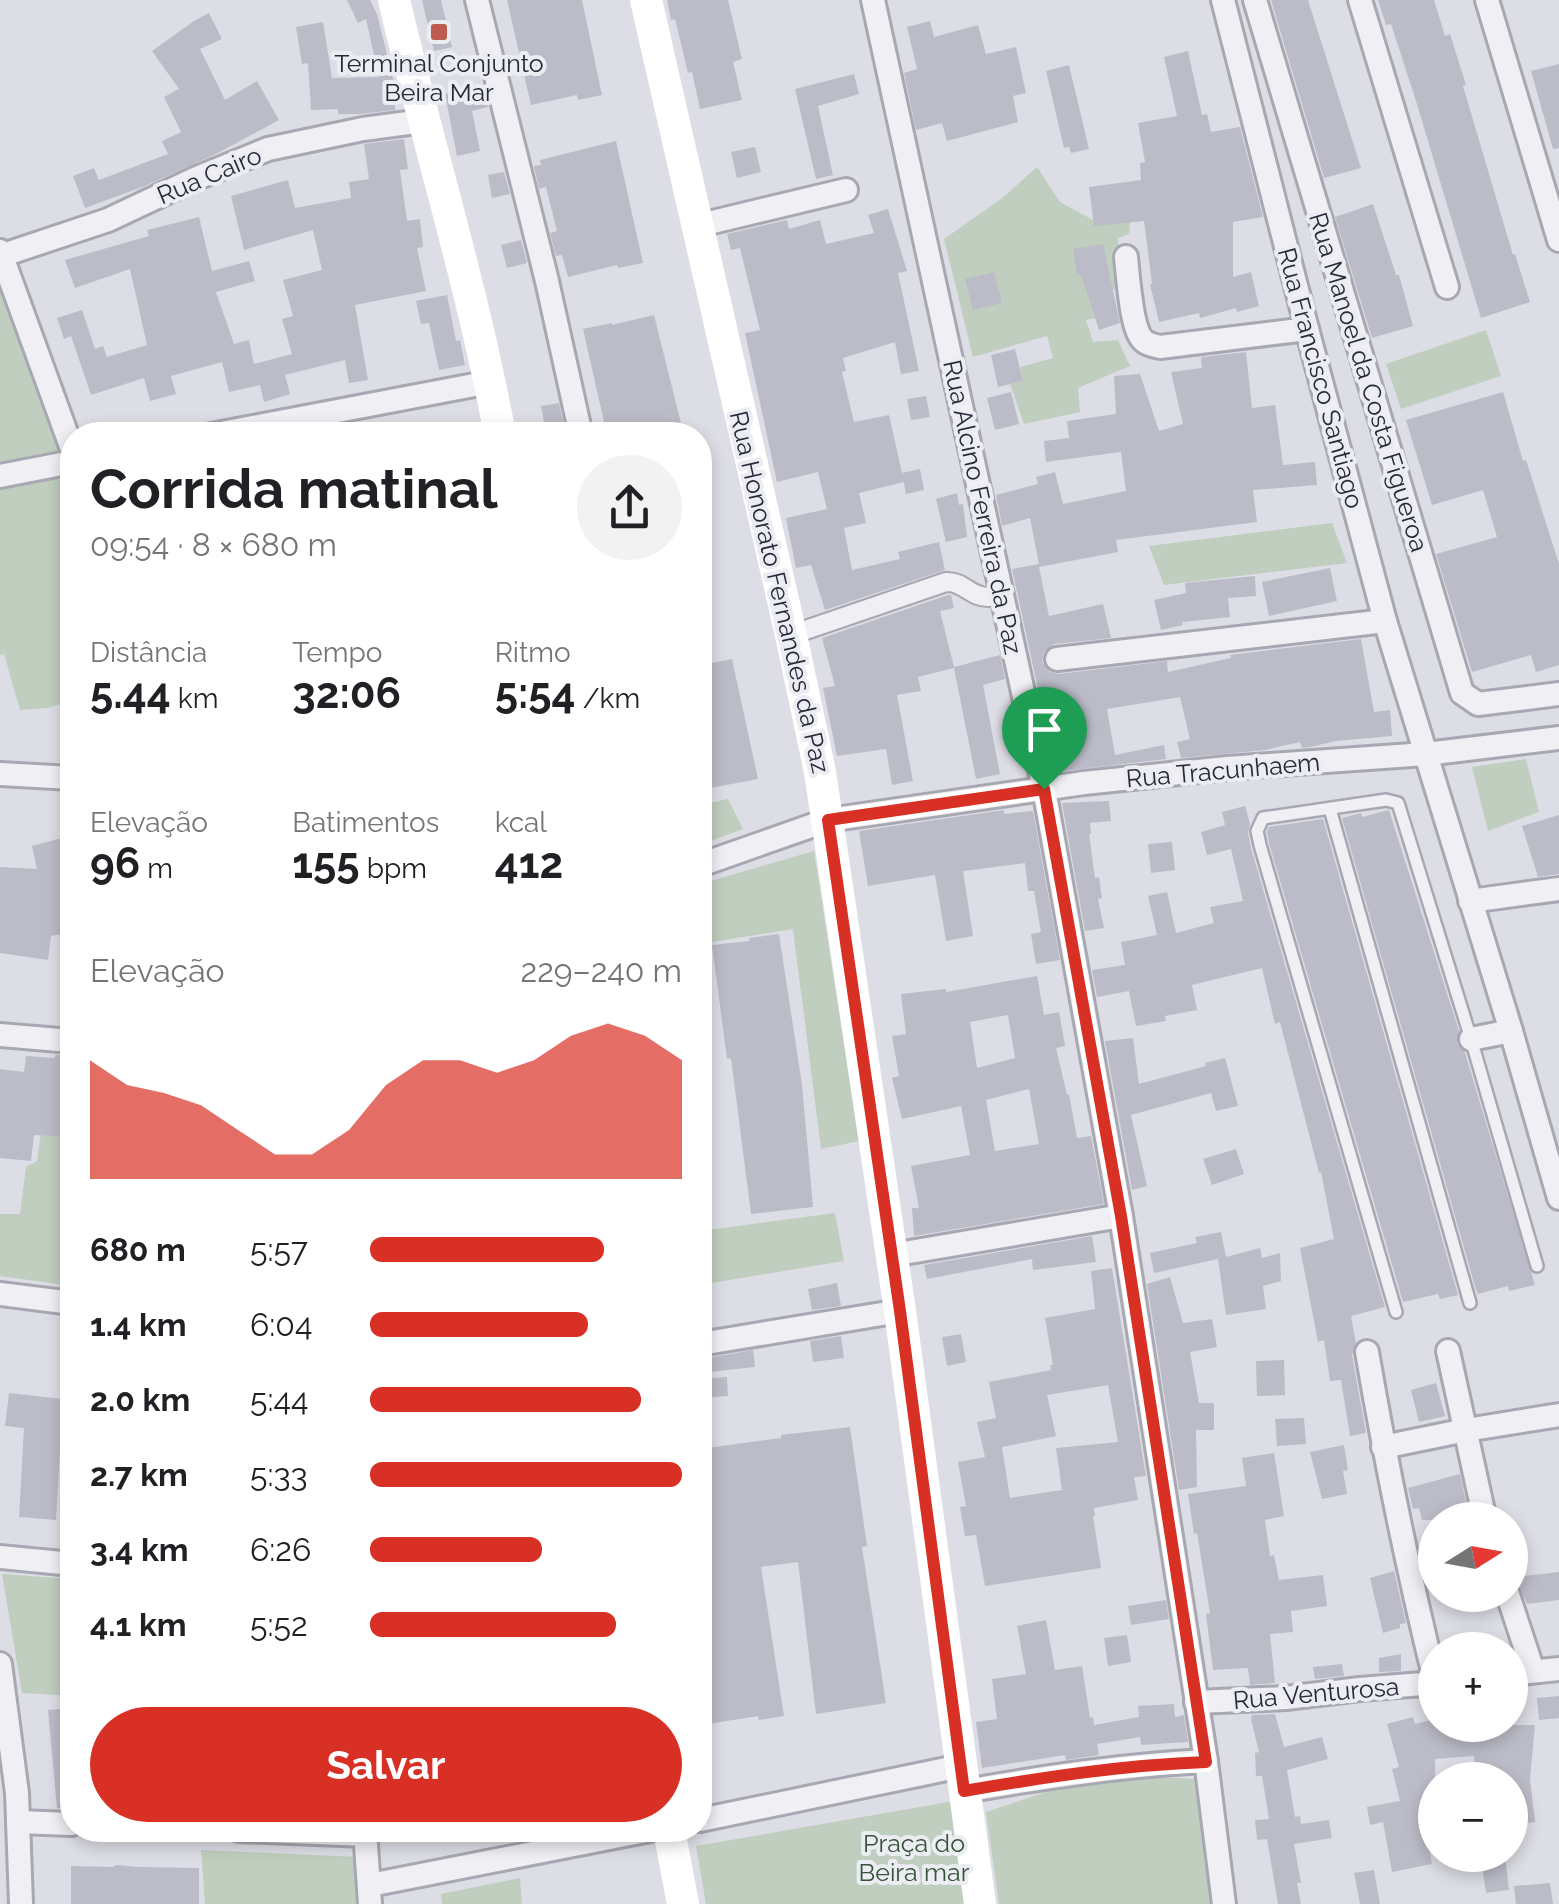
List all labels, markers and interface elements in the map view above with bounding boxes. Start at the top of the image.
marker: Terminal Conjunto Beira Mar [428,21,450,43]
place label: Terminal Conjunto Beira Mar [334,48,544,107]
street label: Rua Cairo [152,140,266,210]
street label: Rua Manoel da Costa Figueroa [1303,209,1435,555]
street label: Rua Francisco Santiago [1272,244,1370,512]
street label: Rua Alcino Ferreira da Paz [937,357,1029,657]
street label: Rua Honorato Fernandes da Paz [724,408,836,776]
button: share [577,455,682,560]
text: Corrida matinal [90,456,498,521]
text: 09:54 · 8 × 680 m [90,526,337,563]
text: Distância [90,636,207,669]
text: Tempo [292,636,382,669]
text: Ritmo [495,636,571,669]
text: 5.44 [90,669,171,718]
text: 32:06 [292,669,401,718]
text: 5:54 [495,669,576,718]
text: km [171,682,218,715]
text: /km [576,682,640,715]
pin [1002,687,1087,790]
icon: arrive [1017,702,1072,757]
street label: Rua Tracunhaem [1125,747,1321,793]
text: Elevação [90,806,208,839]
text: Batimentos [292,806,439,839]
text: kcal [495,806,547,839]
text: 96 [90,839,140,888]
text: 155 [292,839,360,888]
text: 412 [495,839,563,888]
text: m [140,852,173,885]
text: bpm [360,852,427,885]
text: Elevação [90,952,225,989]
text: 229–240 m [520,952,682,989]
text: 680 m [90,1231,186,1268]
text: 5:57 [250,1231,308,1268]
text: 1.4 km [90,1306,187,1343]
text: 6:04 [250,1306,312,1343]
text: 2.0 km [90,1381,190,1418]
text: 5:44 [250,1381,308,1418]
text: 2.7 km [90,1456,188,1493]
text: 5:33 [250,1456,308,1493]
north arrow [1418,1502,1528,1612]
map controls [1418,1502,1528,1872]
text: 3.4 km [90,1531,189,1568]
text: 6:26 [250,1531,311,1568]
text: 4.1 km [90,1606,187,1643]
text: 5:52 [250,1606,308,1643]
button: + [1418,1632,1528,1742]
street label: Rua Venturosa [1232,1671,1400,1715]
button: Salvar [90,1707,682,1822]
button: − [1418,1762,1528,1872]
park label: Praça do Beira mar [859,1828,970,1887]

